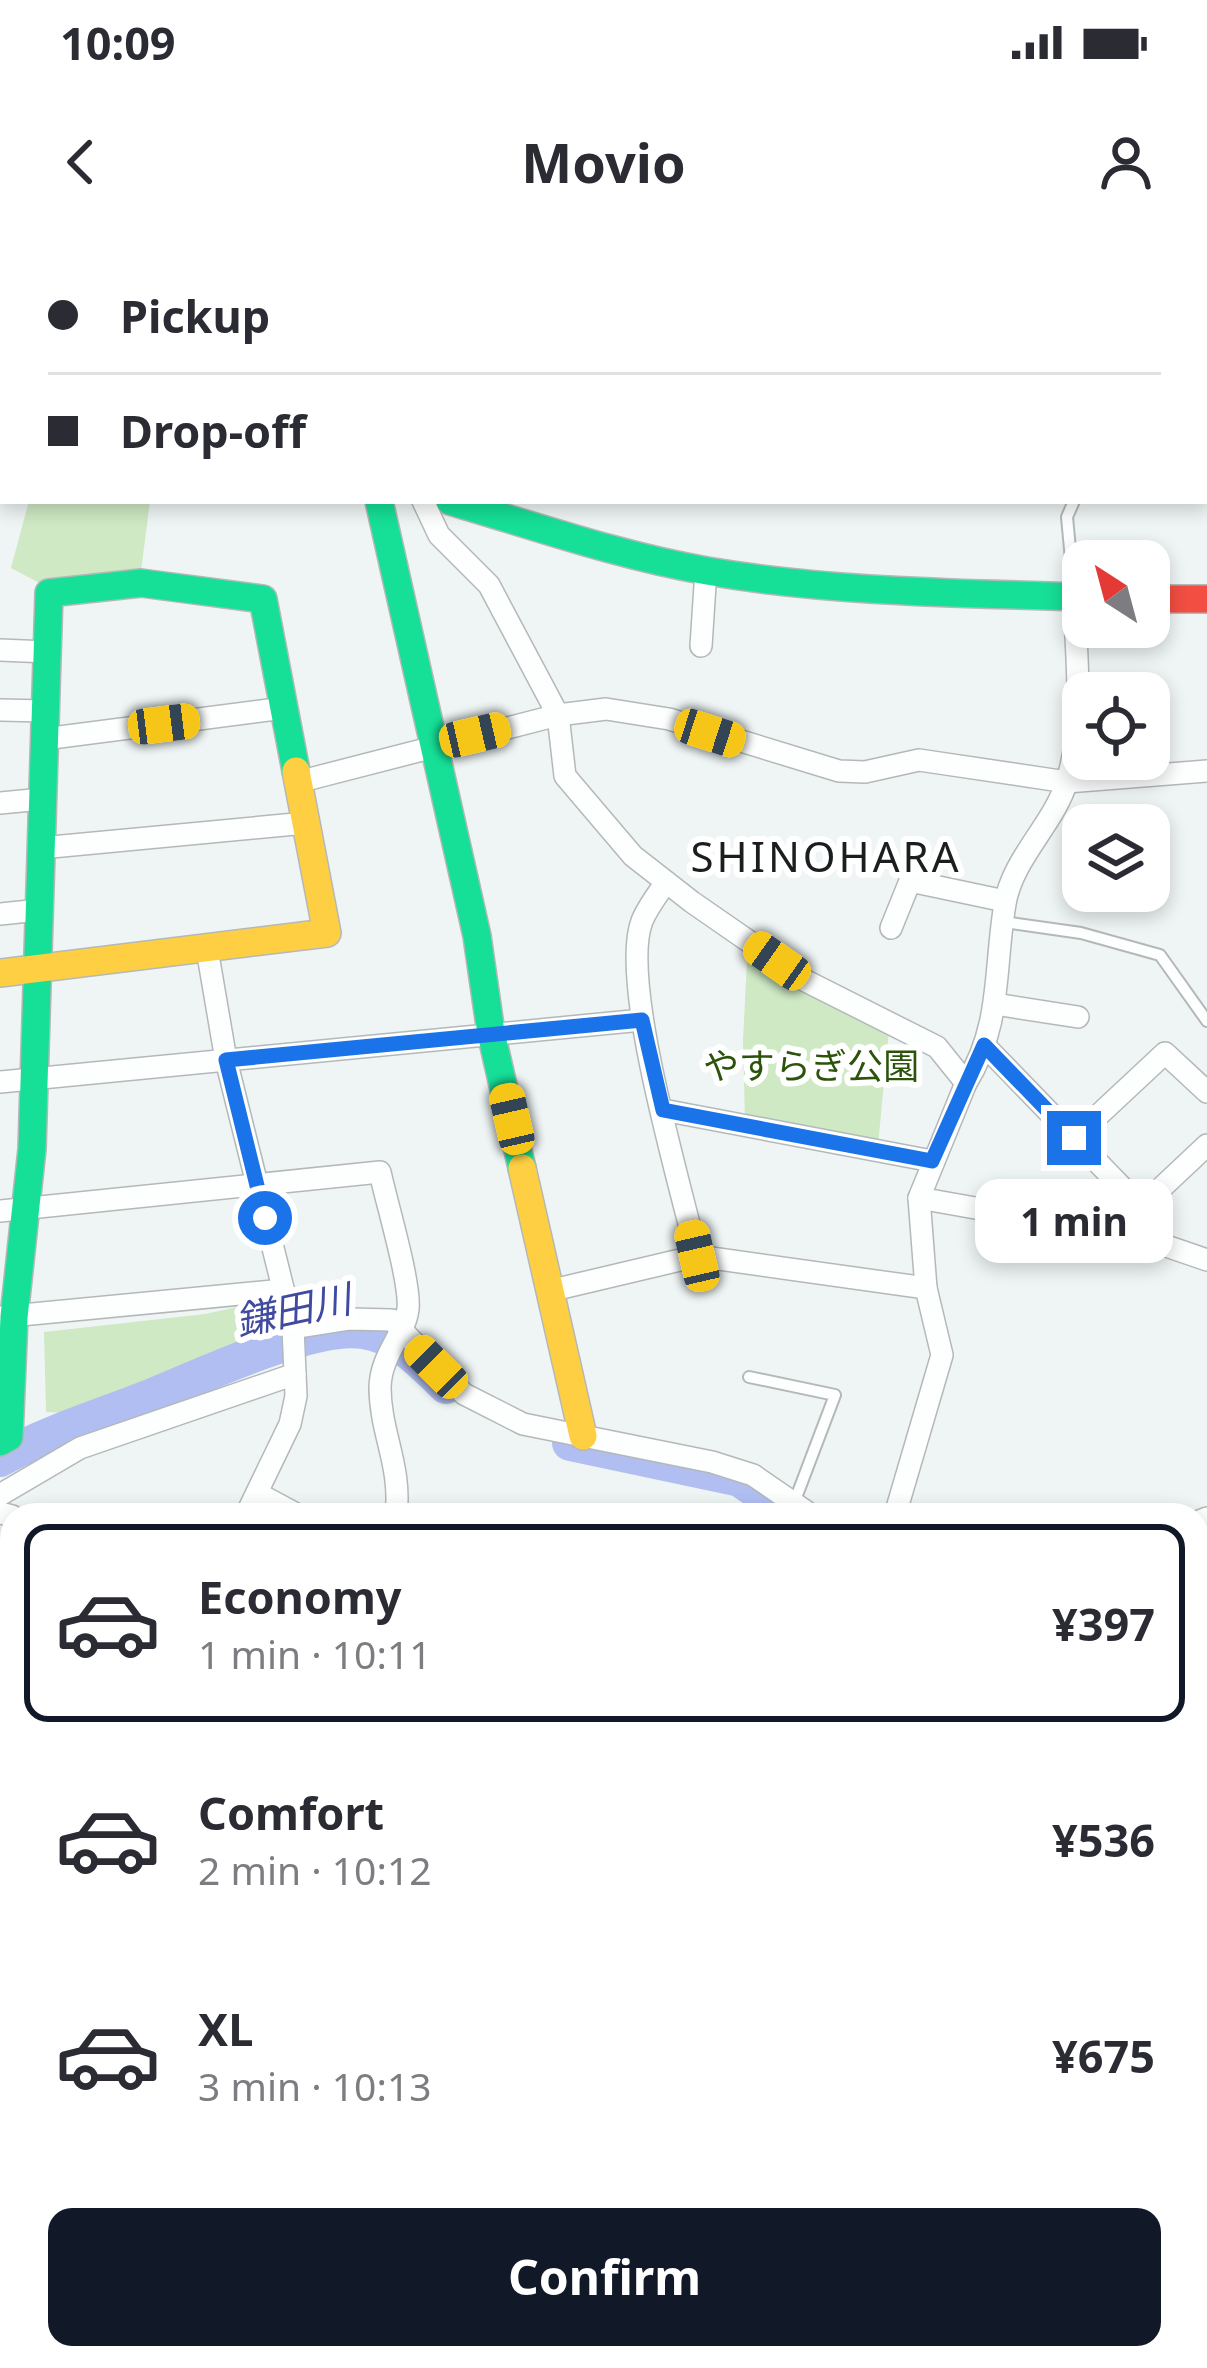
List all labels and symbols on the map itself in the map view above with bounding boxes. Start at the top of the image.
north arrow [1062,540,1170,648]
car [126,702,202,746]
car [670,705,750,761]
car [436,709,514,761]
district label: SHINOHARA [690,827,962,884]
car [737,926,817,996]
park label: やすらぎ公園 [703,1041,919,1090]
car [486,1080,538,1158]
route end [1047,1111,1101,1165]
callout: 1 min [975,1180,1173,1264]
route start [238,1191,292,1245]
car [671,1217,723,1295]
water label: 鎌田川 [230,1270,359,1347]
car [398,1329,474,1405]

